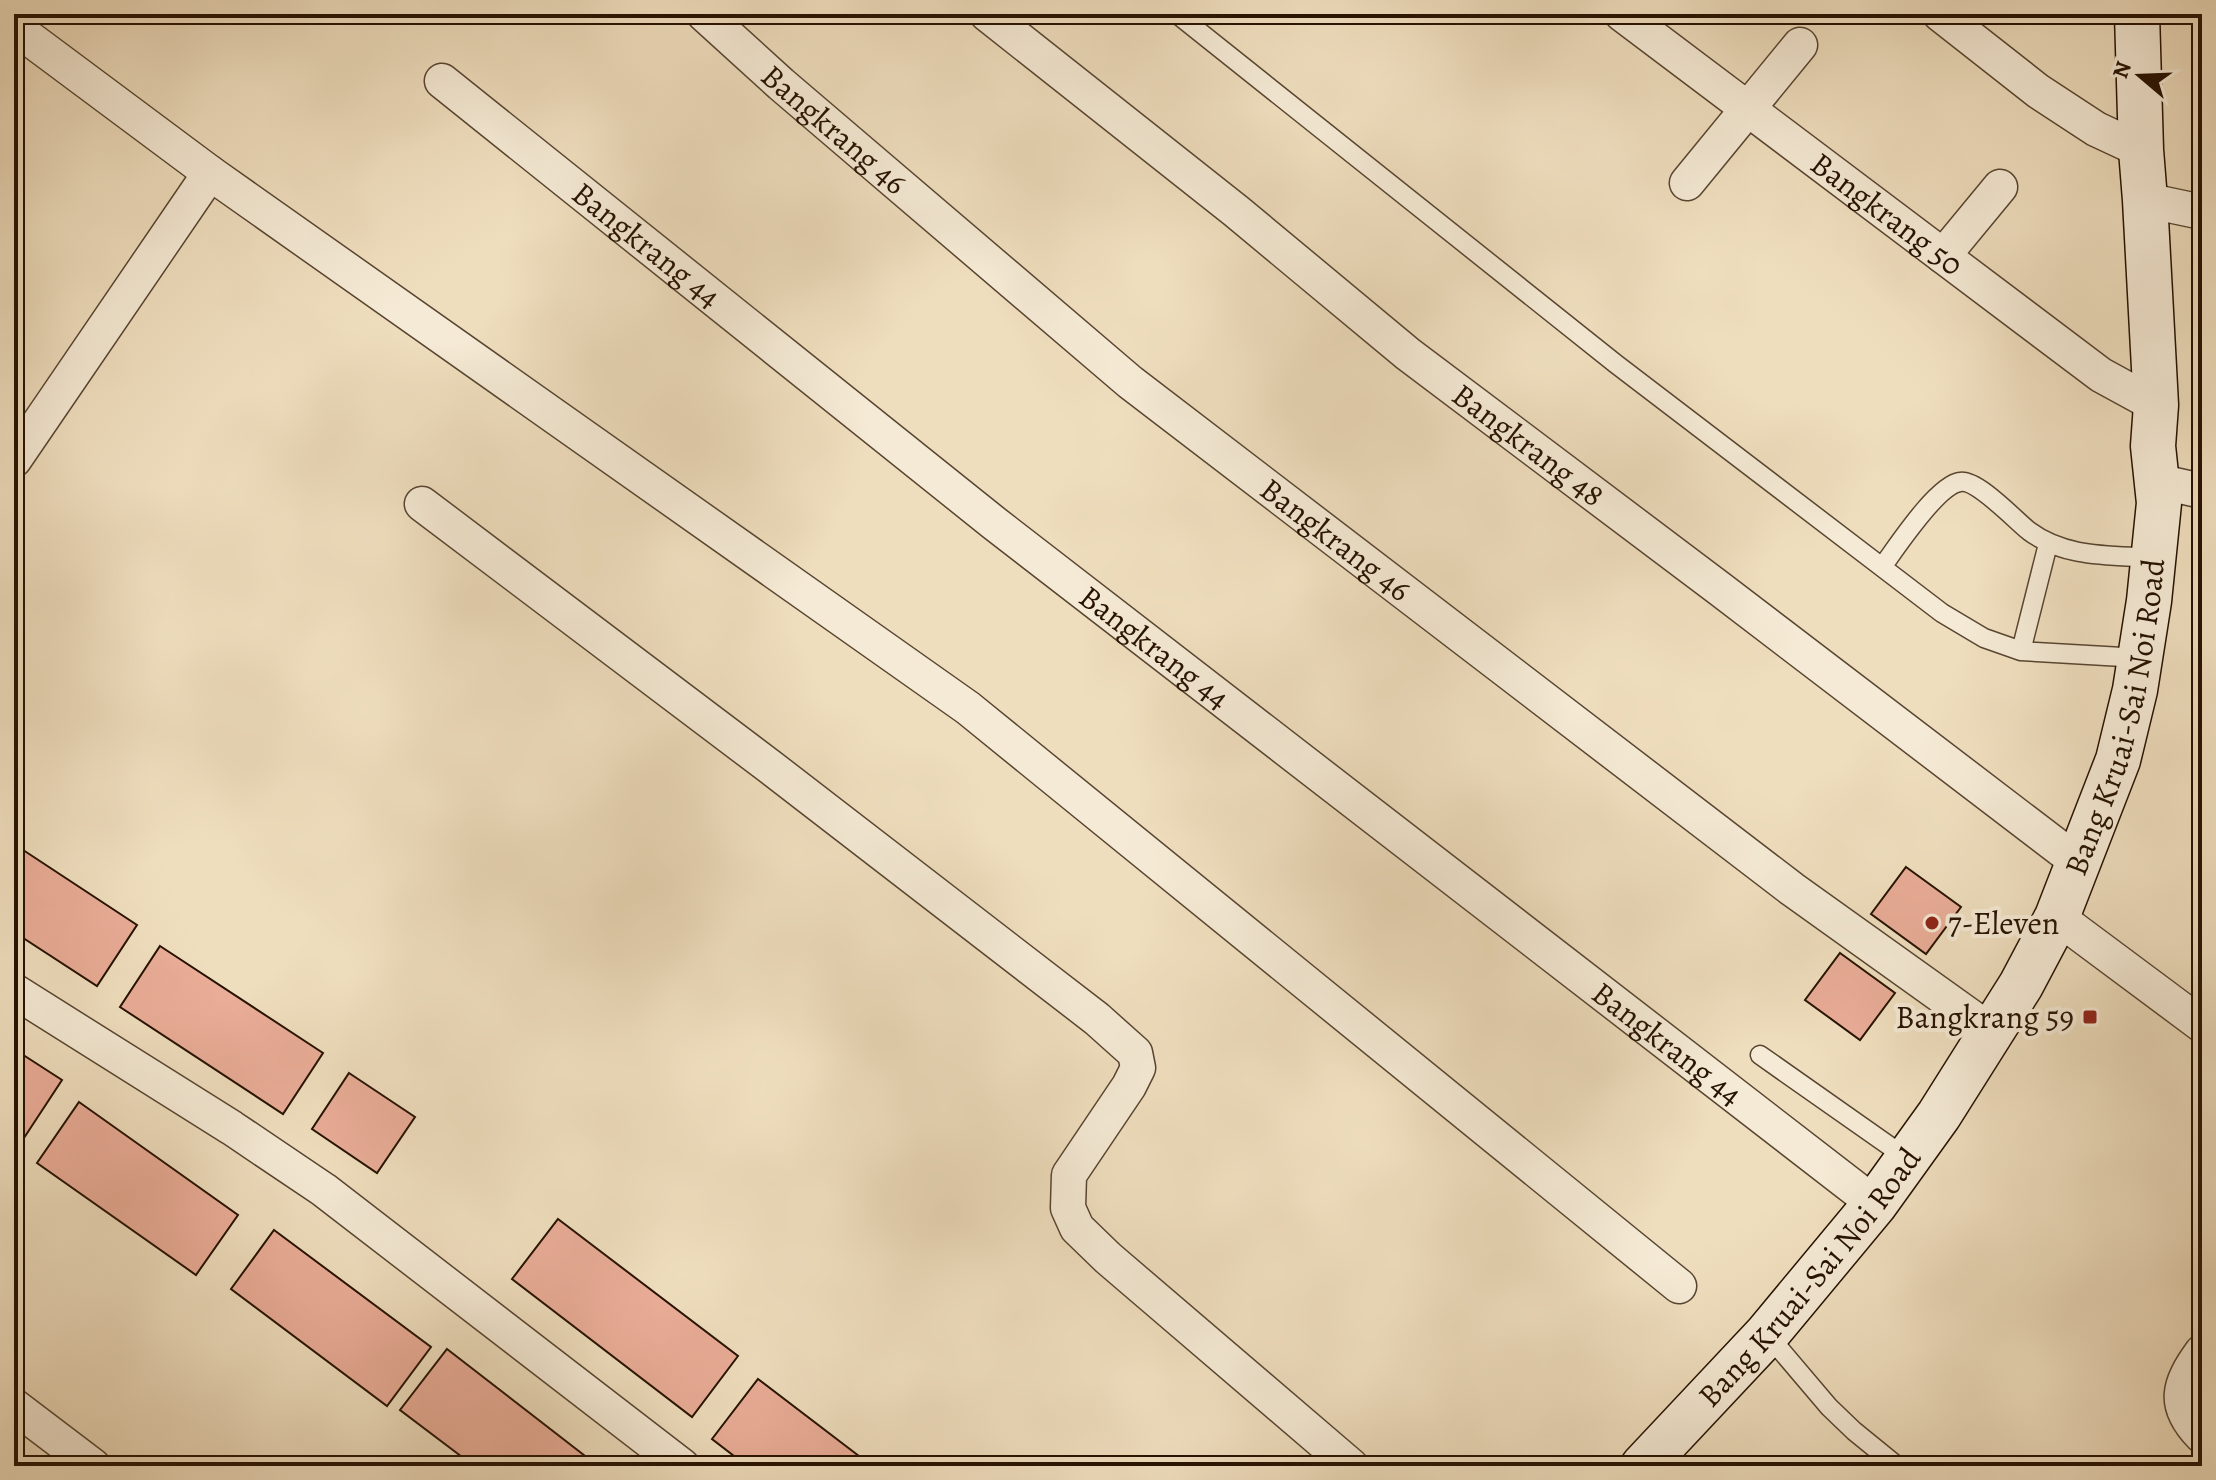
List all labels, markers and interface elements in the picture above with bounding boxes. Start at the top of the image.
north arrow [2100,36,2180,116]
street label: Bangkrang 46 [751,54,917,204]
text: N [2105,57,2139,82]
street label: Bangkrang 50 [1802,142,1973,286]
street label: Bangkrang 44 [563,172,730,318]
street label: Bangkrang 48 [1443,373,1614,517]
street label: Bangkrang 46 [1251,467,1420,612]
street label: Bang Kruai-Sai Noi Road [2053,556,2175,882]
street label: Bangkrang 44 [1070,575,1239,719]
place label: 7-Eleven [1948,901,2059,945]
marker: 7-Eleven [1923,914,1941,932]
street label: Bangkrang 44 [1583,971,1752,1116]
place label: Bangkrang 59 [1895,995,2074,1039]
marker: Bangkrang 59 [2081,1008,2099,1026]
street label: Bang Kruai-Sai Noi Road [1688,1138,1931,1416]

